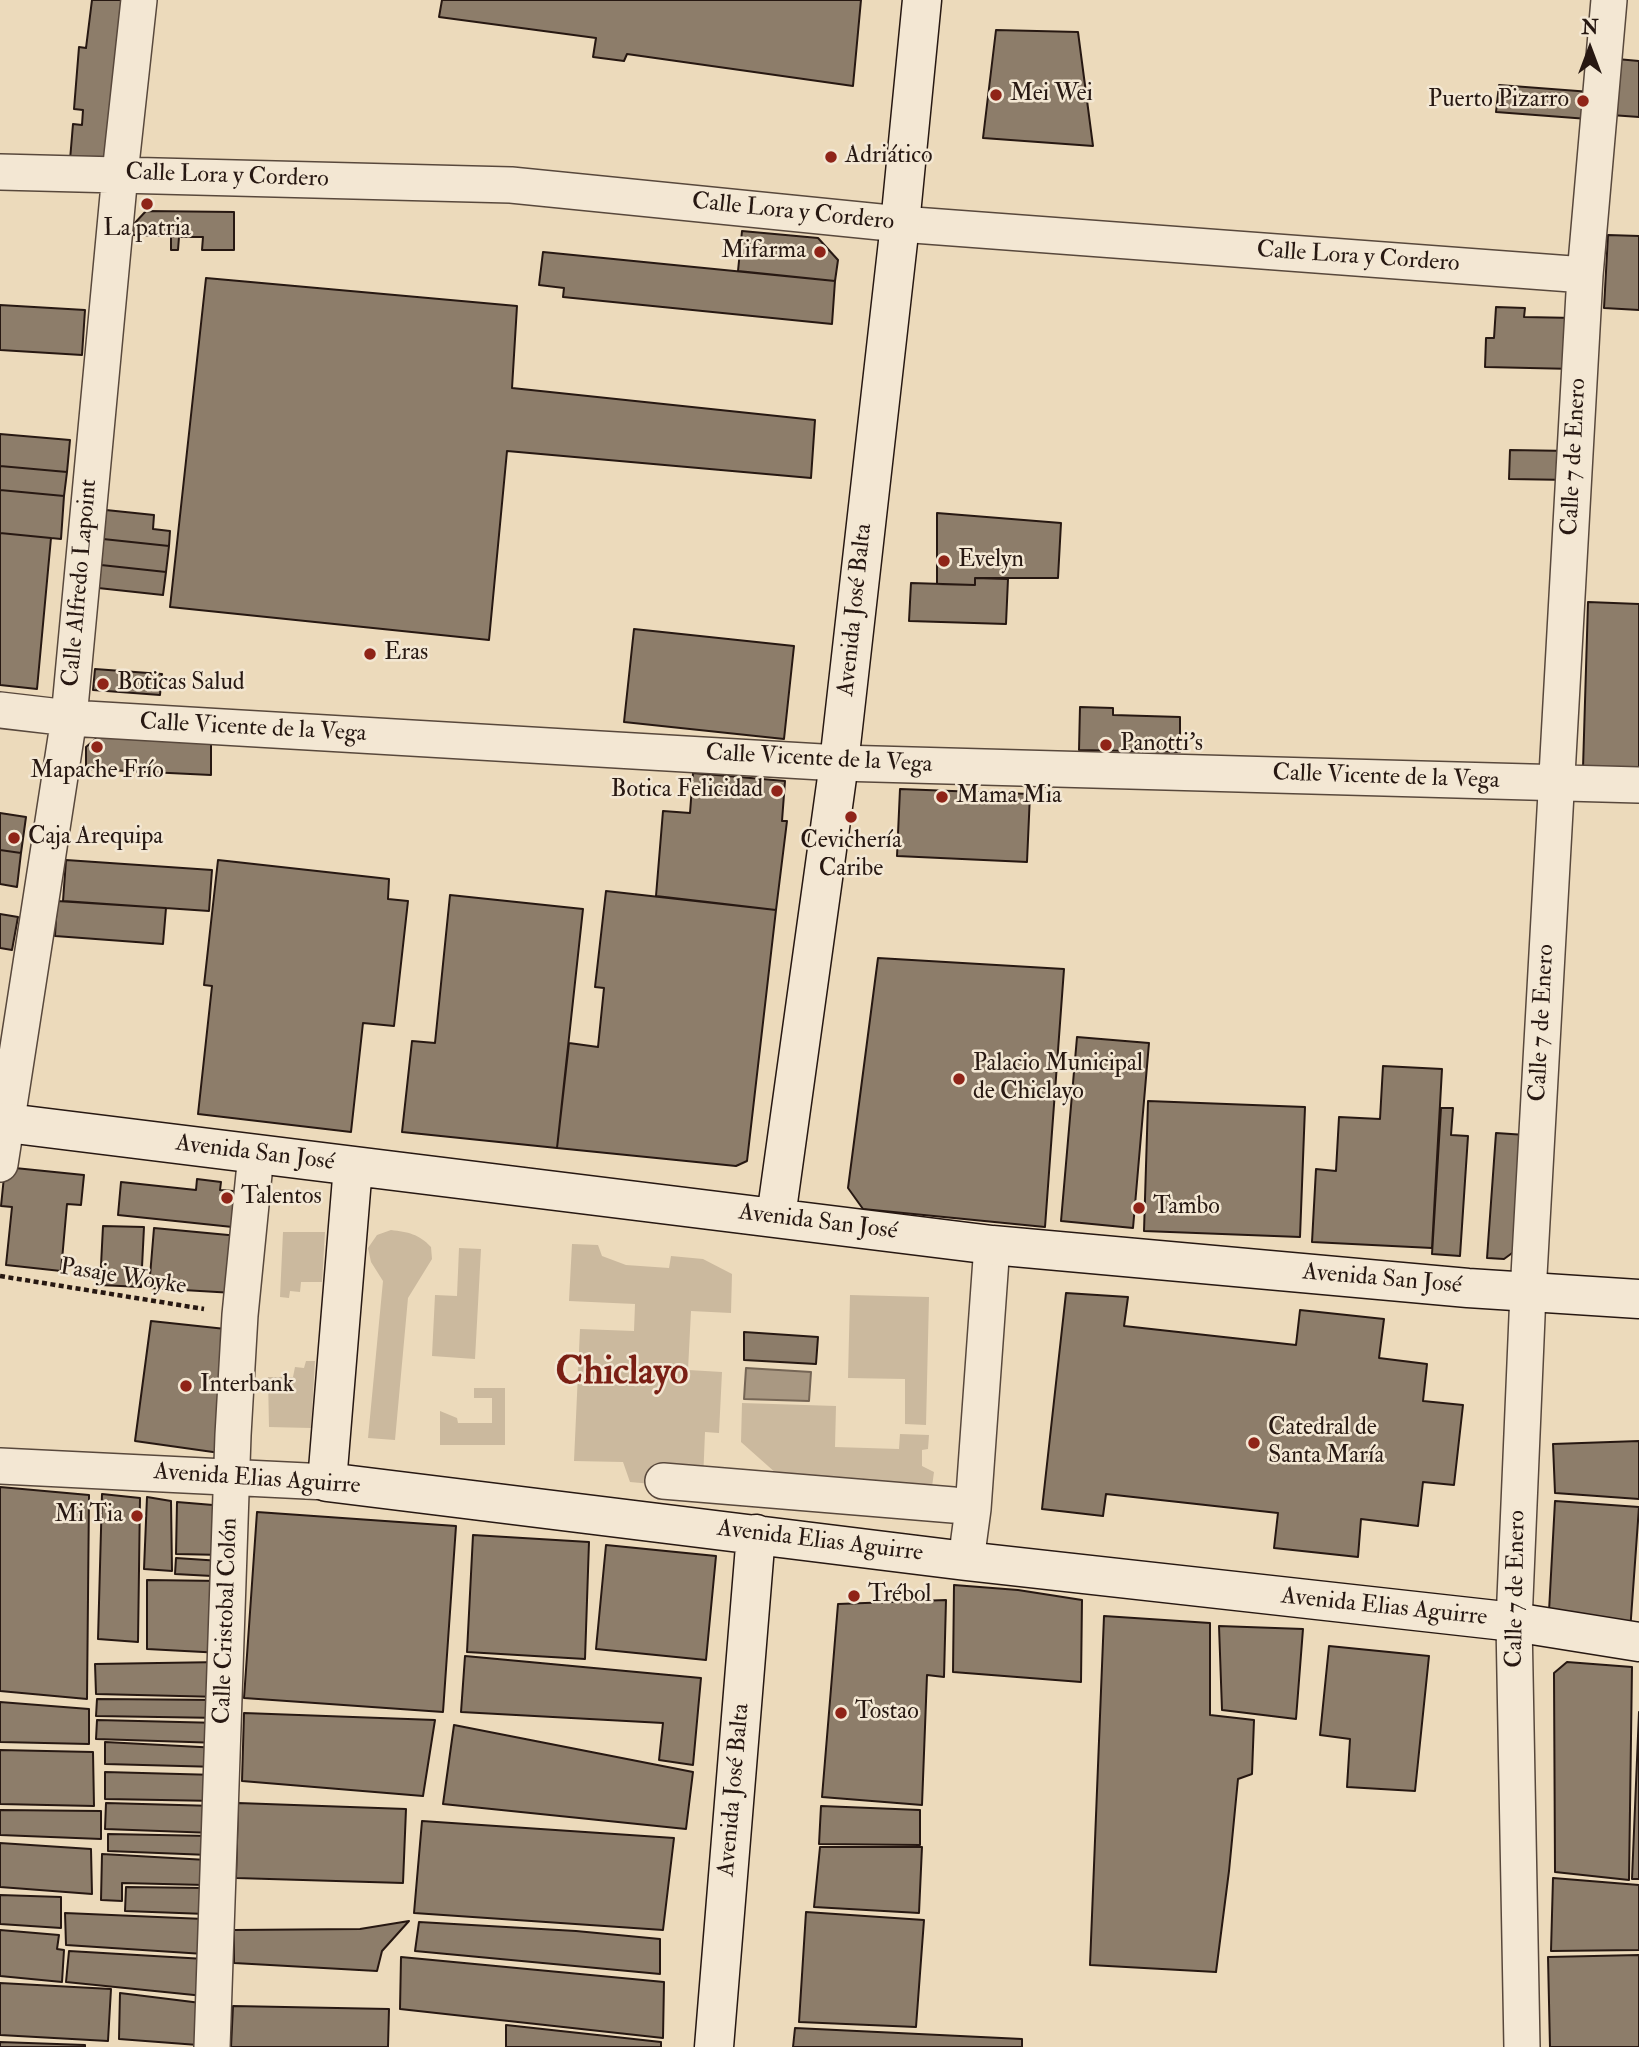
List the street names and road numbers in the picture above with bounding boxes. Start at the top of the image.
street label: Calle Lora y Cordero [125,159,329,195]
street label: Calle Lora y Cordero [690,188,896,238]
street label: Calle Lora y Cordero [1256,237,1460,279]
street label: Calle 7 de Enero [1556,378,1594,536]
street label: Calle Alfredo Lapoint [58,478,104,688]
street label: Avenida José Balta [833,522,879,698]
street label: Calle Vicente de la Vega [139,709,367,749]
street label: Calle Vicente de la Vega [705,740,933,780]
street label: Calle Vicente de la Vega [1272,760,1500,796]
street label: Calle 7 de Enero [1524,944,1562,1102]
street label: Avenida San José [174,1130,336,1178]
street label: Avenida San José [737,1199,899,1247]
street label: Pasaje Woyke [58,1254,188,1302]
street label: Avenida San José [1301,1259,1463,1301]
street label: Avenida Elias Aguirre [153,1458,361,1502]
street label: Calle 7 de Enero [1501,1510,1533,1668]
street label: Avenida Elias Aguirre [715,1515,925,1569]
street label: Calle Cristobal Colón [209,1517,245,1725]
street label: Avenida Elias Aguirre [1280,1583,1488,1633]
street label: Avenida José Balta [713,1702,757,1878]

